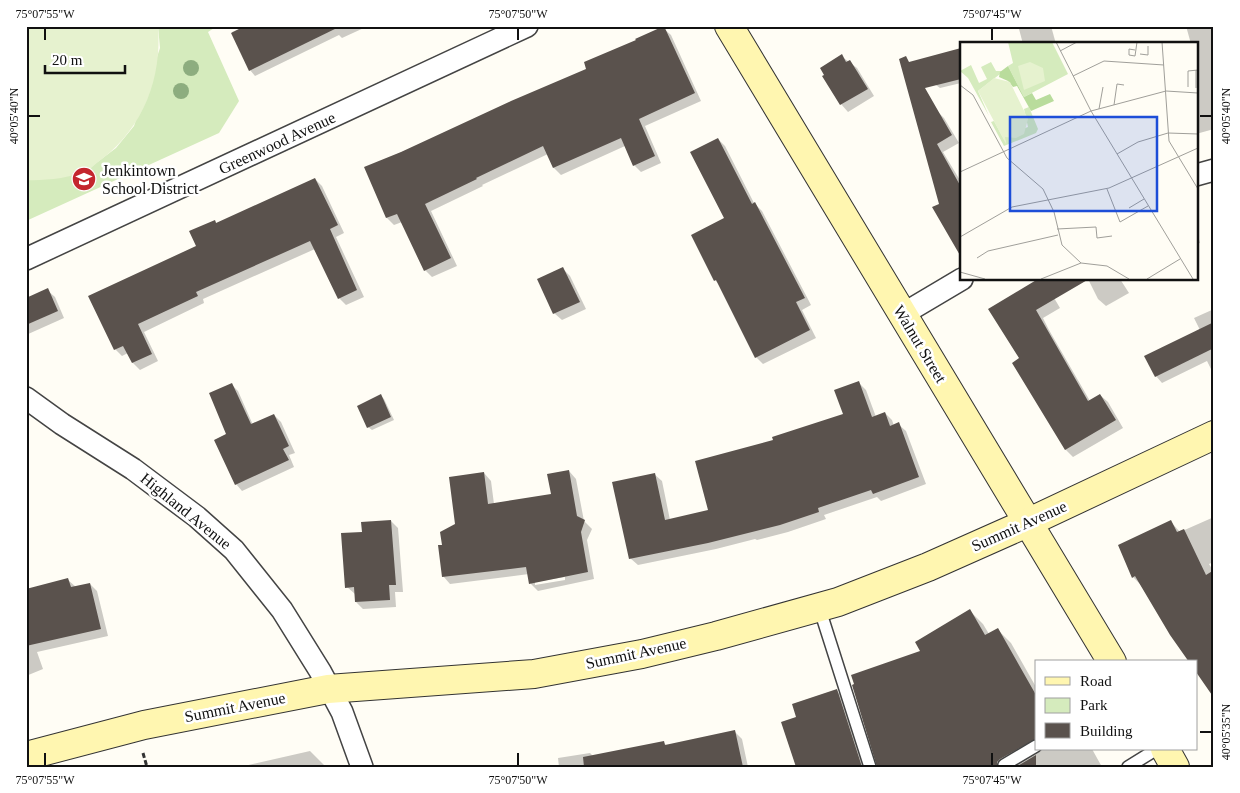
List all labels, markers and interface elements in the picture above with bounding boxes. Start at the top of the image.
text: 75°07'55"W [15,7,75,21]
text: 75°07'50"W [488,7,548,21]
text: 75°07'45"W [962,7,1022,21]
scale bar [45,42,125,74]
inset map [960,42,1198,280]
text: 20 m [52,52,83,68]
text: 40°05'40"N [7,87,21,144]
text: 40°05'40"N [1219,87,1233,144]
street label: Greenwood Avenue [216,109,338,177]
place label: Jenkintown School District [102,162,199,197]
school or university icon: Jenkintown School District [71,166,97,192]
street label: Walnut Street [890,302,950,386]
street label: Highland Avenue [137,469,235,553]
street label: Summit Avenue [969,497,1069,555]
street label: Summit Avenue [584,634,688,672]
legend [1035,660,1198,750]
text: Road [1080,673,1112,689]
street label: Summit Avenue [183,689,287,725]
text: Park [1080,697,1108,713]
text: 40°05'35"N [1219,703,1233,760]
text: Building [1080,723,1133,739]
text: 75°07'55"W [15,773,75,787]
text: 75°07'50"W [488,773,548,787]
text: 75°07'45"W [962,773,1022,787]

